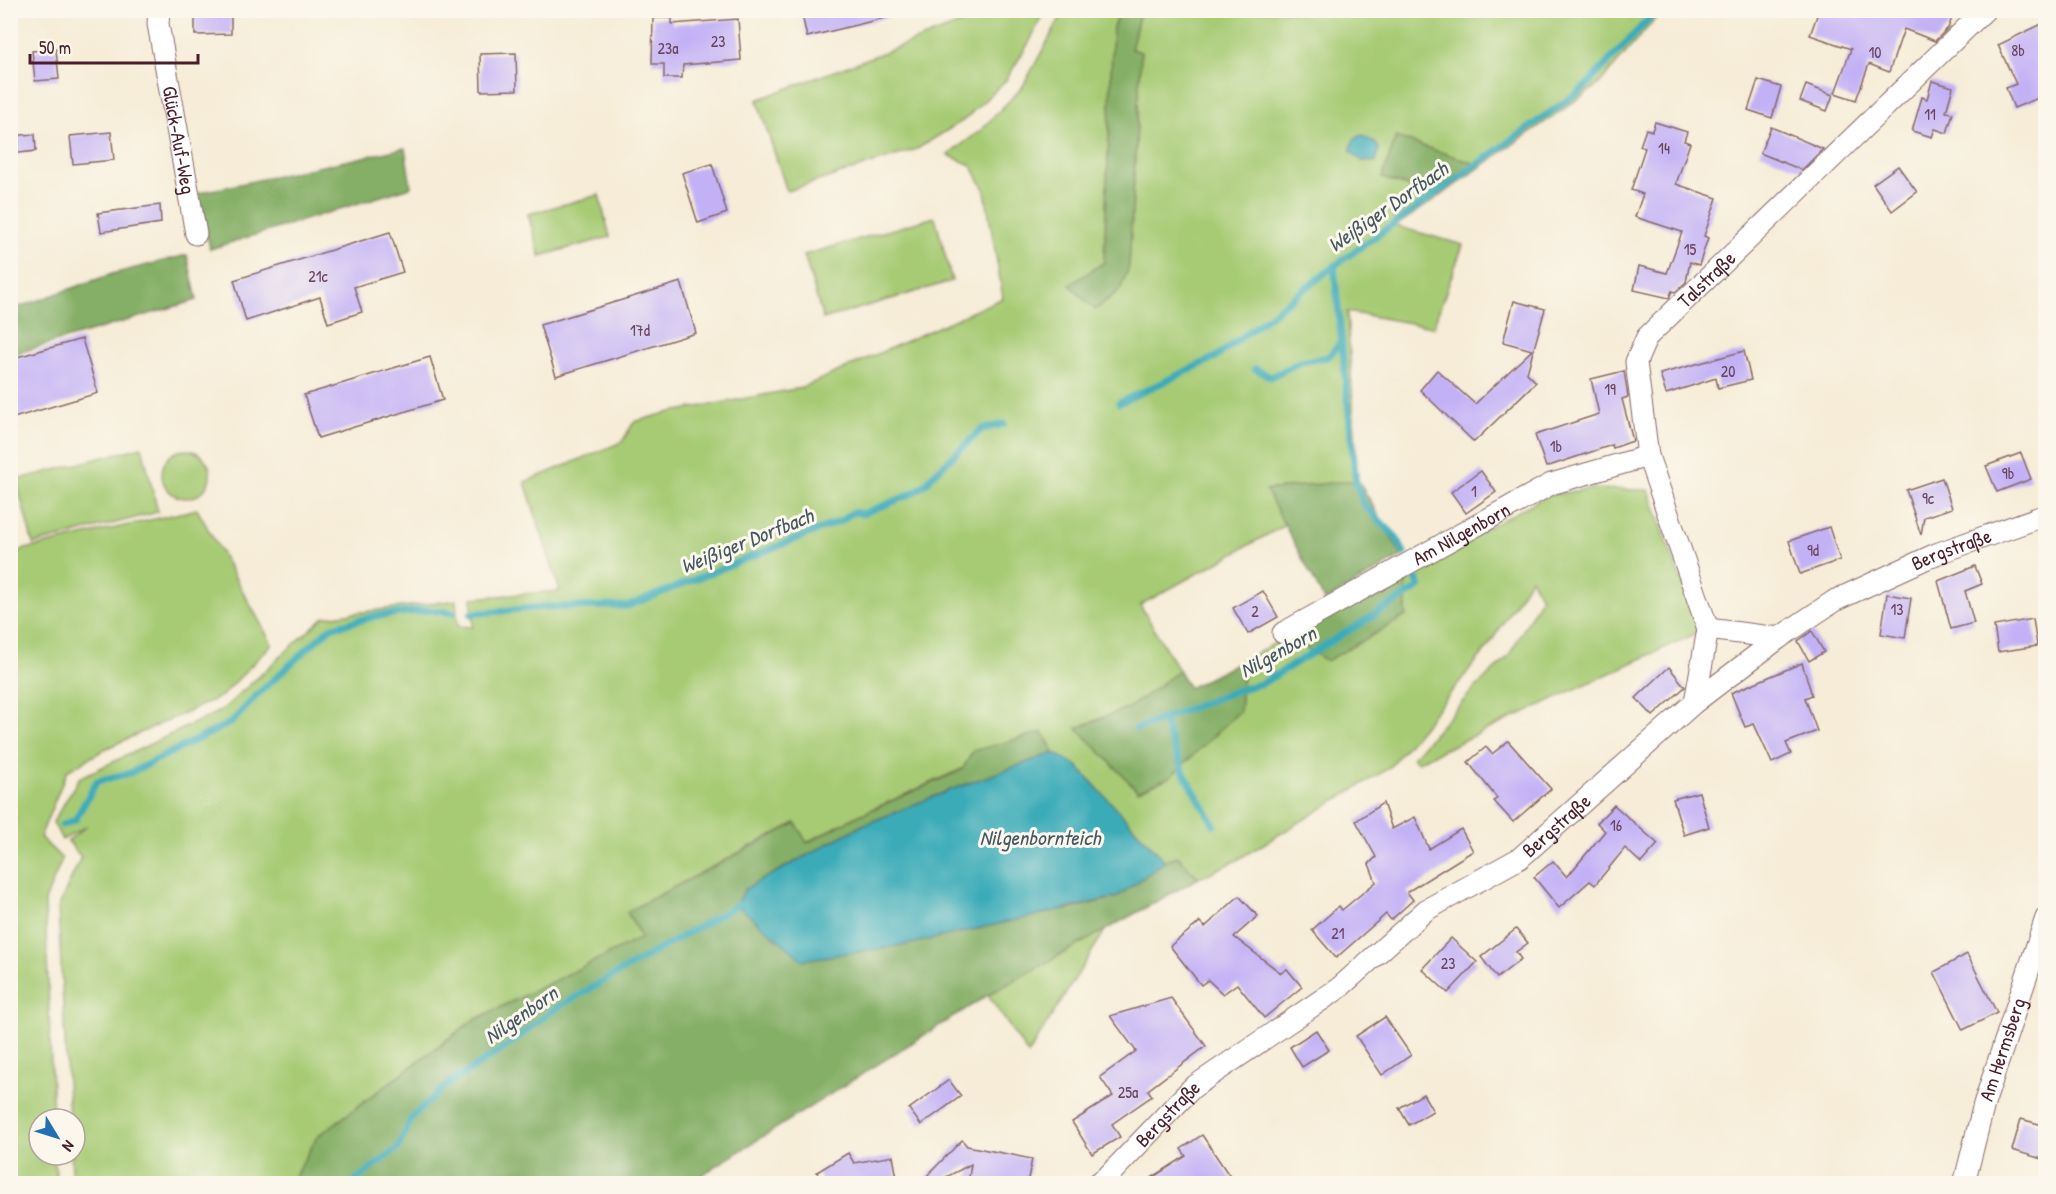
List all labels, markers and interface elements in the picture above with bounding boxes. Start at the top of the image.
scale bar [30,27,198,65]
house number: 23 [711,30,725,52]
text: 50 m [39,35,71,60]
house number: 23a [658,37,678,59]
house number: 8b [2011,39,2025,61]
house number: 10 [1869,41,1881,63]
street label: Glück-Auf-Weg [156,84,203,196]
house number: 11 [1924,103,1936,125]
house number: 14 [1658,137,1670,159]
water label: Weißiger Dorfbach [1322,154,1454,259]
house number: 15 [1684,238,1697,260]
street label: Talstraße [1671,245,1741,314]
house number: 21c [308,265,329,287]
house number: 17d [630,319,650,341]
house number: 20 [1721,360,1735,382]
house number: 19 [1604,378,1616,400]
house number: 1b [1550,435,1562,457]
house number: 9b [2002,462,2014,484]
house number: 1 [1471,480,1477,502]
house number: 9c [1922,487,1935,509]
street label: Am Nilgenborn [1408,496,1515,571]
water label: Weißiger Dorfbach [676,500,818,580]
street label: Bergstraße [1907,521,1995,577]
house number: 9d [1807,539,1819,561]
house number: 13 [1891,598,1903,620]
house number: 2 [1251,600,1259,622]
water label: Nilgenborn [1234,618,1323,684]
street label: Bergstraße [1516,787,1596,863]
house number: 16 [1610,814,1622,836]
water label: Nilgenbornteich [980,823,1101,852]
house number: 21 [1331,922,1345,944]
house number: 23 [1441,952,1455,974]
water label: Nilgenborn [478,978,564,1050]
street label: Am Hermsberg [1972,994,2032,1104]
street label: Bergstraße [1129,1073,1205,1153]
house number: 25a [1118,1081,1138,1103]
north arrow [27,1107,87,1167]
text: N [57,1136,80,1157]

